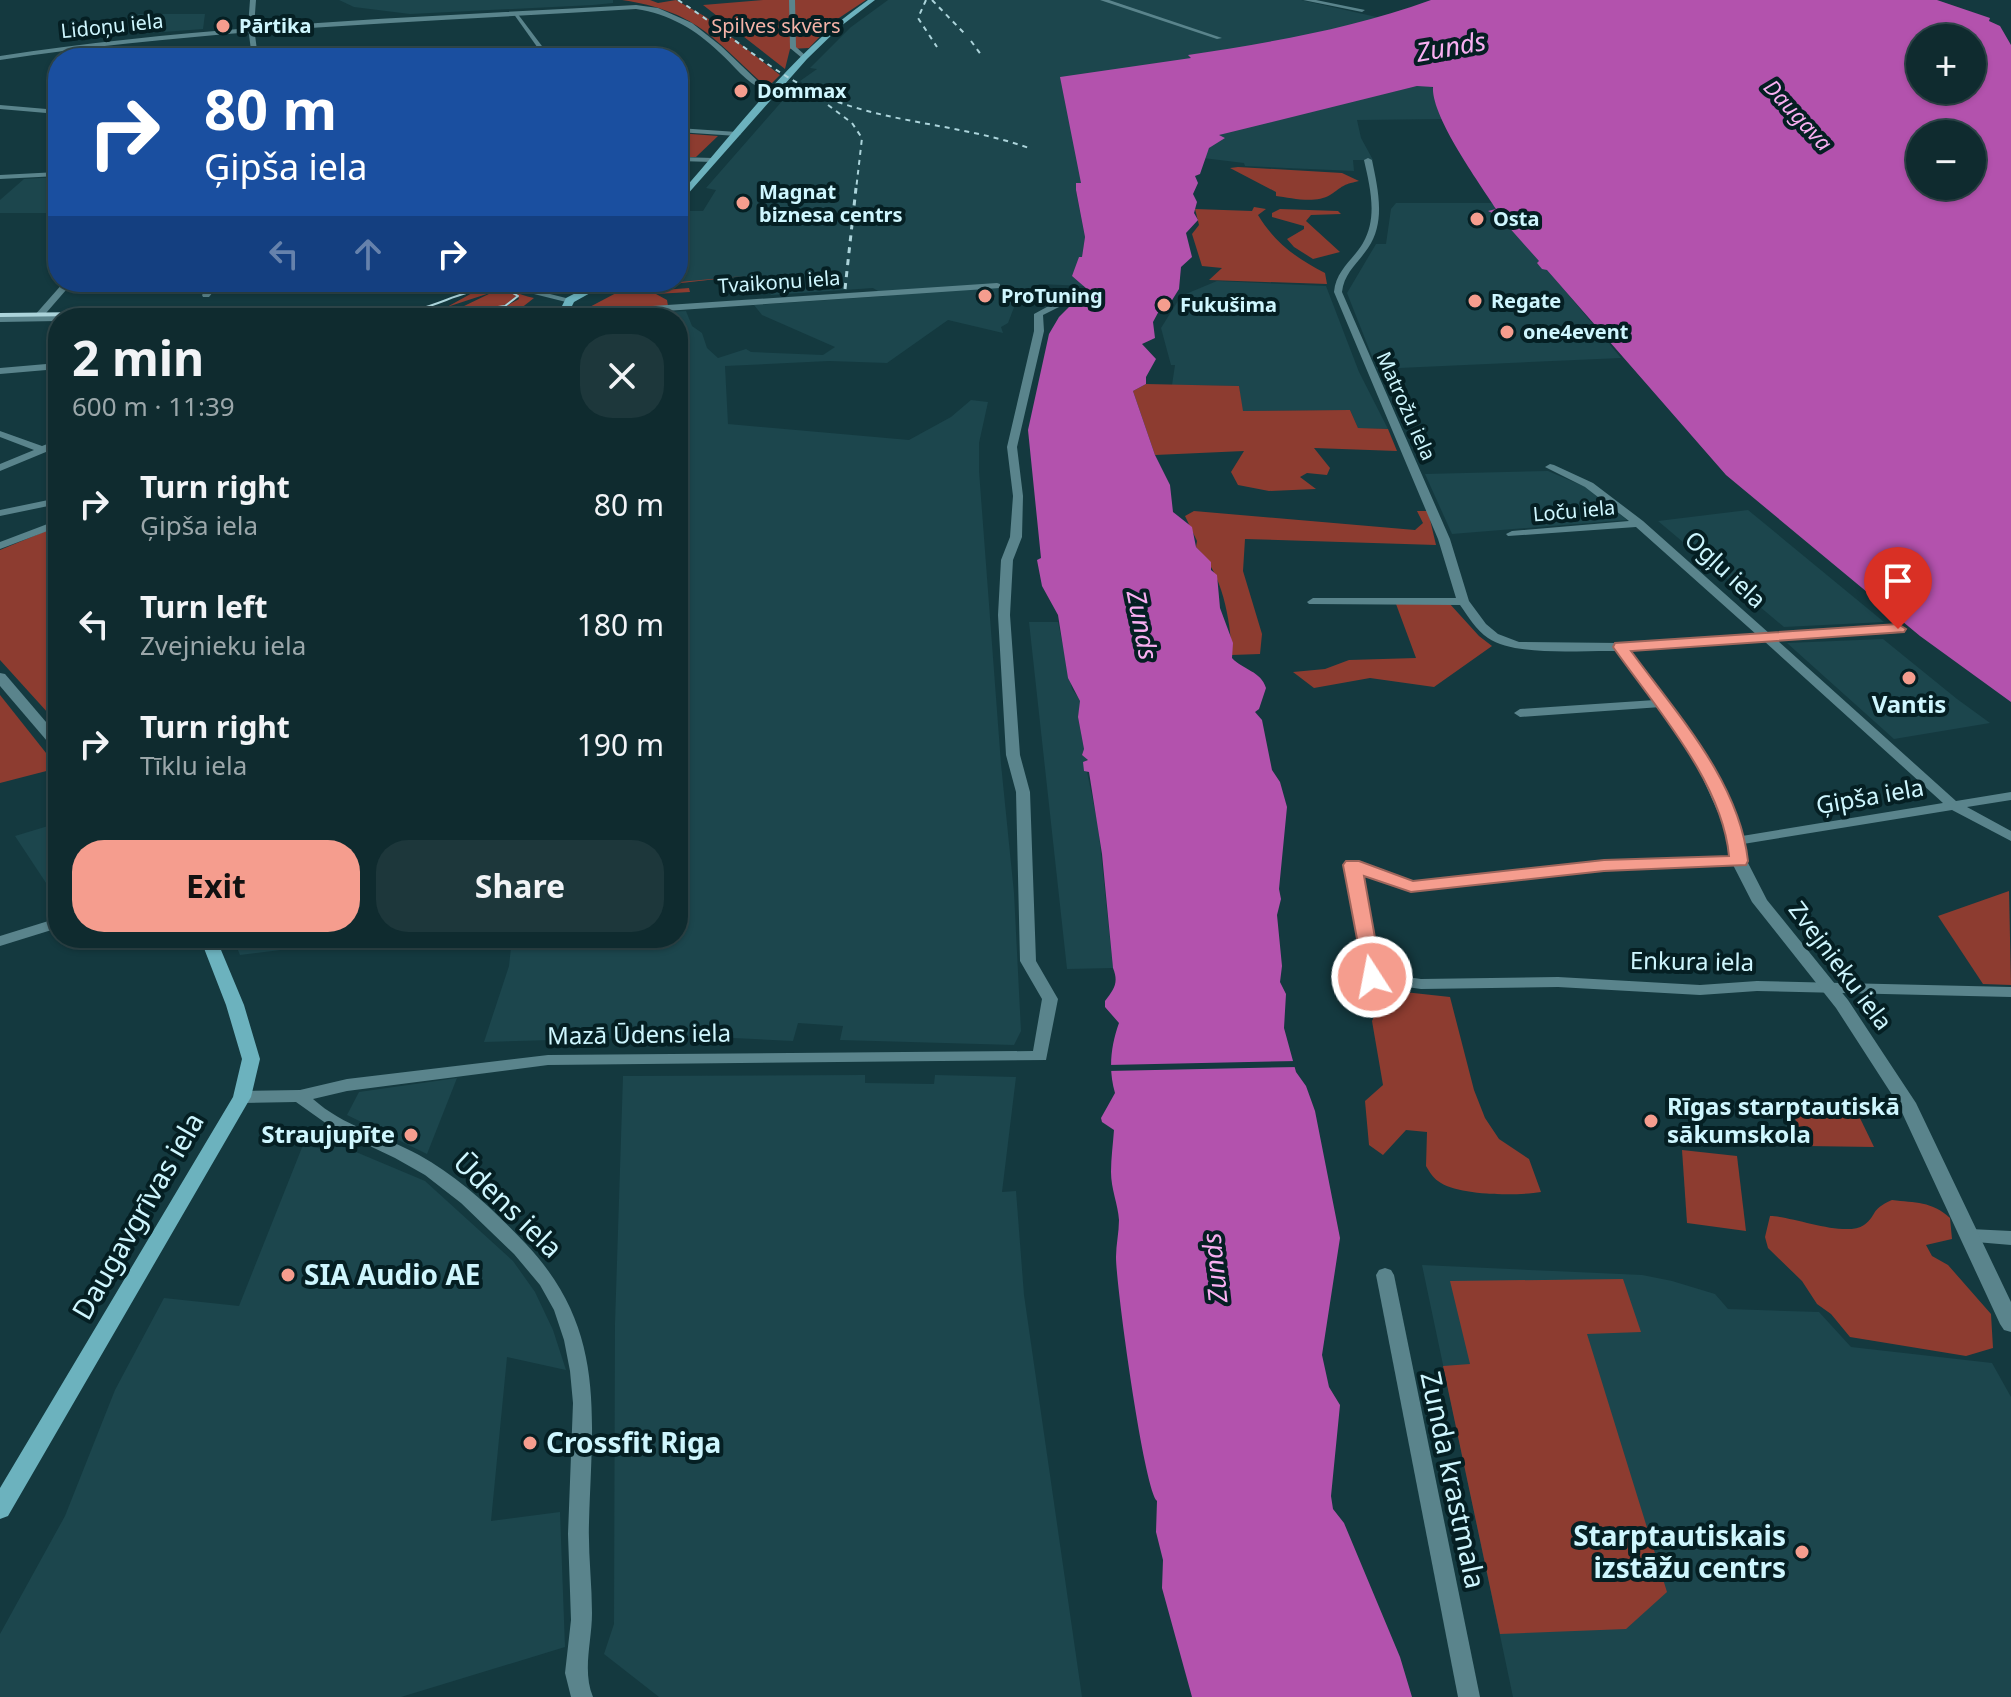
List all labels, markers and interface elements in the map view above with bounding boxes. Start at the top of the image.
street label: Lidoņu iela [59,7,164,44]
place label: Pārtika [239,12,311,39]
park label: Spilves skvērs [711,12,841,39]
marker: Pārtika [214,17,232,35]
water label: Zunds [1412,22,1489,70]
map controls [1906,24,1986,200]
button: + [1906,24,1986,104]
text: 80 m [204,70,337,146]
water label: Daugava [1758,72,1840,157]
place label: Dommax [757,77,847,104]
icon: right [72,80,176,184]
marker: Dommax [732,82,750,100]
button: − [1906,120,1986,200]
text: Ģipša iela [204,142,368,191]
place label: Magnat biznesa centrs [759,178,903,228]
marker: Magnat biznesa centrs [734,194,752,212]
place label: Osta [1493,205,1540,232]
marker: Osta [1468,210,1486,228]
icon: left [262,232,306,276]
icon: ahead [346,232,390,276]
icon: right [430,232,474,276]
street label: Tvaikoņu iela [717,264,841,299]
place label: ProTuning [1001,282,1103,309]
marker: ProTuning [976,287,994,305]
place label: Regate [1491,287,1561,314]
place label: Fukušima [1180,291,1277,318]
marker: Regate [1466,292,1484,310]
marker: Fukušima [1155,296,1173,314]
place label: one4event [1523,318,1629,345]
marker: one4event [1498,323,1516,341]
text: 2 min [72,325,204,390]
button: close [580,334,664,418]
street label: Matrožu iela [1371,347,1442,464]
text: 600 m · 11:39 [72,388,235,424]
text: Turn right [140,466,290,507]
icon: right [72,482,116,526]
text: 80 m [594,484,664,525]
street label: Loču iela [1532,493,1616,528]
text: Ģipša iela [140,507,258,543]
street label: Ogļu iela [1678,523,1774,615]
pin [1864,547,1932,629]
icon: arrive [1876,559,1920,603]
text: Turn left [140,586,268,627]
water label: Zunds [1118,586,1167,663]
icon: left [72,602,116,646]
text: 180 m [577,604,664,645]
text: Zvejnieku iela [140,627,306,663]
marker: Vantis [1900,669,1918,687]
place label: Vantis [1872,687,1946,720]
text: Turn right [140,706,290,747]
icon: right [72,722,116,766]
text: 190 m [577,724,664,765]
text: Tīklu iela [140,747,247,783]
street label: Ģipša iela [1813,770,1926,821]
button: Exit [72,840,360,932]
button: Share [376,840,664,932]
street label: Zvejnieku iela [1782,894,1901,1036]
position arrow [1330,935,1414,1019]
street label: Enkura iela [1630,943,1754,978]
street label: Mazā Ūdens iela [547,1015,731,1052]
place label: Rīgas starptautiskā sākumskola [1667,1089,1900,1150]
street label: Daugavgrīvas iela [62,1105,212,1326]
marker: Rīgas starptautiskā sākumskola [1642,1112,1660,1130]
place label: Straujupīte [261,1117,395,1150]
marker: Straujupīte [402,1126,420,1144]
street label: Ūdens iela [446,1143,571,1266]
water label: Zunds [1192,1231,1236,1306]
place label: SIA Audio AE [304,1255,480,1293]
marker: SIA Audio AE [279,1266,297,1284]
street label: Zunda krastmala [1412,1368,1496,1592]
place label: Crossfit Riga [546,1423,721,1461]
marker: Crossfit Riga [521,1434,539,1452]
place label: Starptautiskais izstāžu centrs [1573,1516,1786,1586]
marker: Starptautiskais izstāžu centrs [1793,1543,1811,1561]

